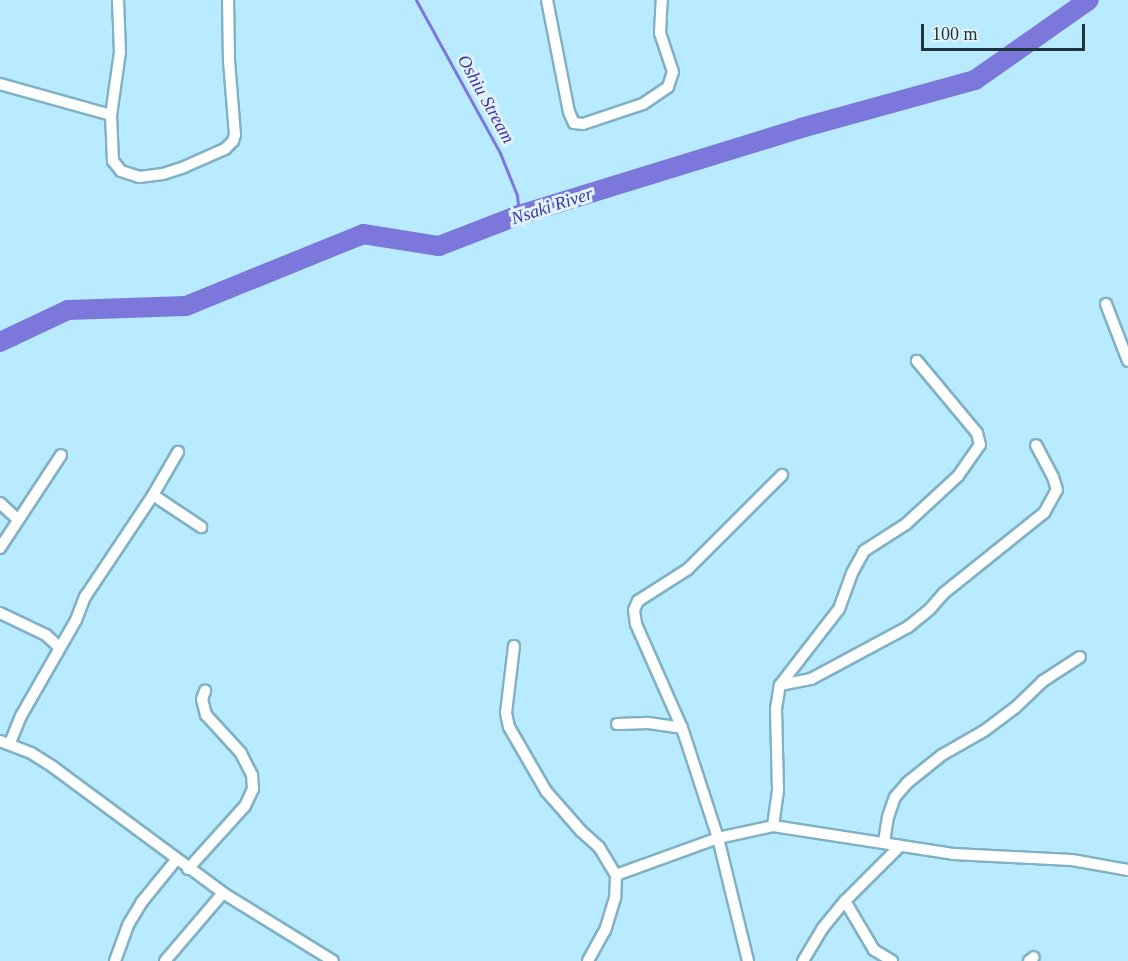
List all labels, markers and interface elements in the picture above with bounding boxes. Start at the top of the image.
scale bar [924,12,1088,50]
text: 100 m [932,24,978,44]
water label: Oshiu Stream [453,51,519,147]
water label: Nsaki River [508,183,596,229]

